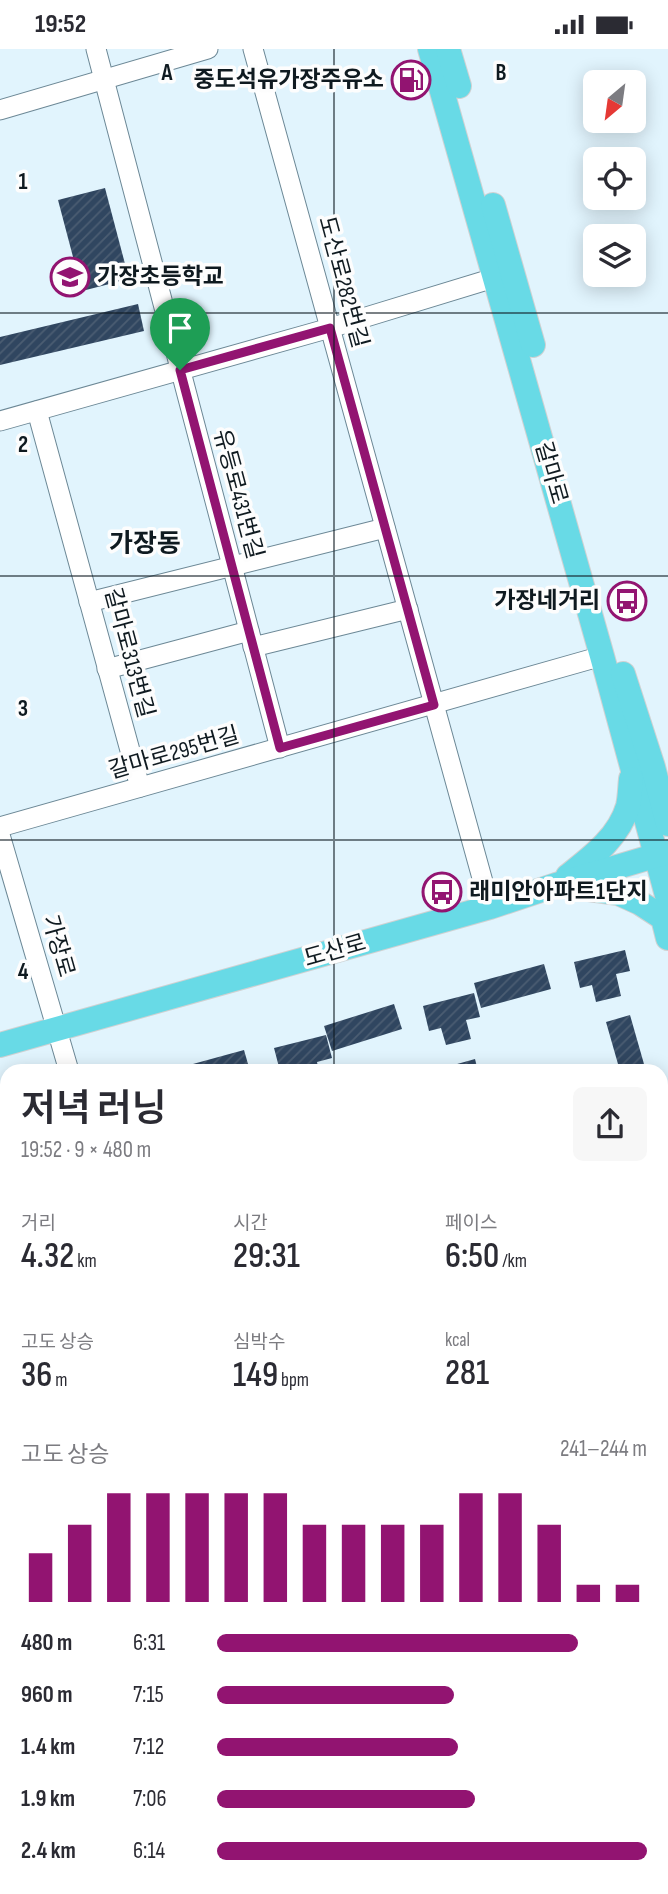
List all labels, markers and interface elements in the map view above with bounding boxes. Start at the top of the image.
text: 19:52 [35,9,86,40]
text: A [161,59,174,87]
fuel station icon: 중도석유가장주유소 [390,59,432,101]
text: B [496,59,507,87]
place label: 중도석유가장주유소 [194,66,384,94]
north arrow [583,70,646,133]
map controls [583,70,646,287]
button: locate [583,147,646,210]
text: 1 [18,168,28,196]
street label: 도산로282번길 [312,213,374,351]
button: layers [583,224,646,287]
school or university icon: 가장초등학교 [49,256,91,298]
place label: 가장초등학교 [97,263,224,291]
pin [150,298,210,370]
icon: arrive [161,309,199,347]
street label: 유등로431번길 [207,426,269,562]
text: 2 [18,431,28,459]
street label: 갈마로 [529,439,573,507]
district label: 가장동 [109,529,181,560]
bus stop icon: 가장네거리 [606,580,648,622]
street label: 갈마로313번길 [98,585,160,721]
place label: 가장네거리 [494,587,600,615]
text: 3 [18,695,28,723]
street label: 갈마로295번길 [105,721,243,785]
bus stop icon: 래미안아파트1단지 [421,871,463,913]
place label: 래미안아파트1단지 [469,878,647,906]
street label: 가장로 [36,912,80,980]
street label: 도산로 [301,929,369,973]
text: 4 [18,958,29,986]
text: 저녁 러닝 [21,1087,167,1132]
button: share [573,1087,647,1161]
text: 19:52 · 9 × 480 m [21,1136,151,1164]
text: 거리 [21,1212,56,1235]
text: 시간 [233,1212,268,1235]
text: 페이스 [445,1212,497,1235]
text: 4.32 [21,1235,74,1278]
text: 29:31 [233,1235,300,1278]
text: 6:50 [445,1235,499,1278]
text: km [74,1250,97,1273]
text: /km [499,1250,527,1273]
text: kcal [445,1329,470,1352]
text: 고도 상승 [21,1331,94,1354]
text: 심박수 [233,1331,285,1354]
text: 281 [445,1352,489,1395]
text: 36 [21,1354,52,1397]
text: 149 [233,1354,278,1397]
text: m [52,1369,67,1392]
text: bpm [278,1369,309,1392]
text: 241–244 m [560,1435,647,1463]
text: 고도 상승 [21,1441,109,1469]
text: 480 m [21,1629,72,1657]
text: 6:31 [133,1629,165,1657]
text: 960 m [21,1681,73,1709]
text: 7:15 [133,1681,164,1709]
text: 1.4 km [21,1733,75,1761]
text: 7:12 [133,1733,164,1761]
text: 1.9 km [21,1785,75,1813]
text: 7:06 [133,1785,167,1813]
text: 2.4 km [21,1837,76,1865]
text: 6:14 [133,1837,165,1865]

